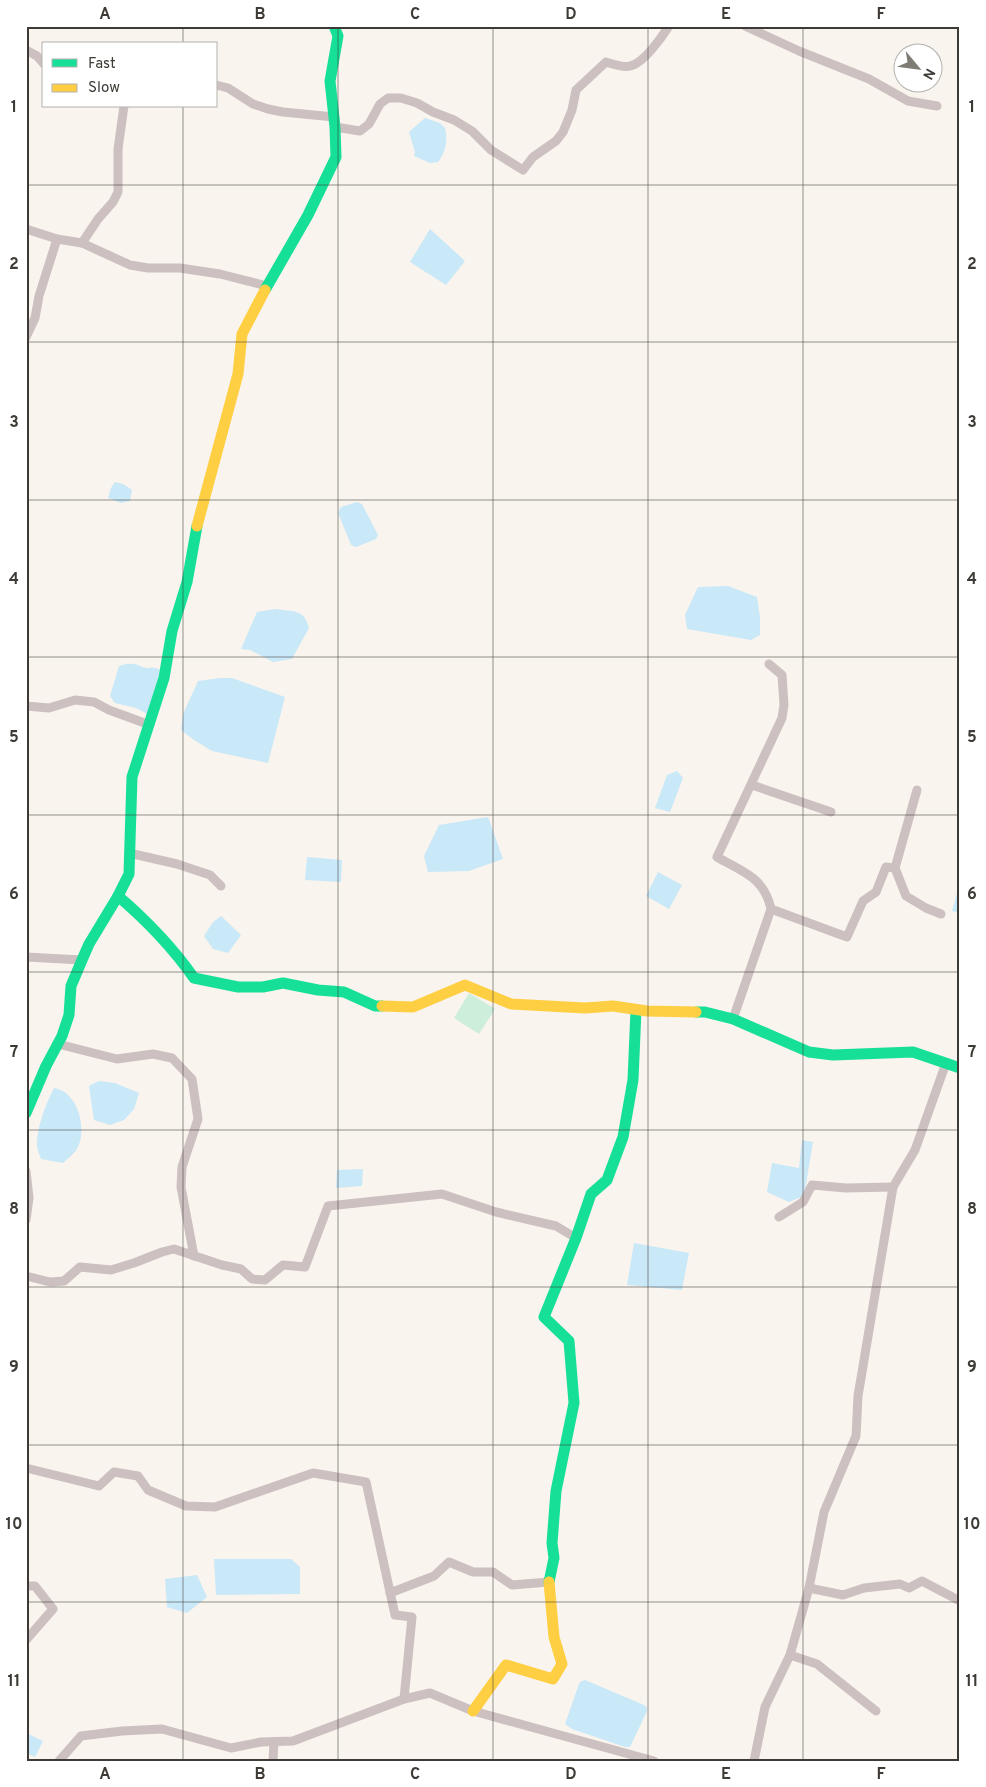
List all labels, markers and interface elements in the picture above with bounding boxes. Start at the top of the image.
text: A [99,5,111,25]
text: B [254,5,266,25]
text: C [410,5,420,25]
text: D [565,5,577,25]
text: E [721,5,731,25]
text: F [876,5,886,25]
legend [42,42,218,108]
north arrow [894,42,944,92]
text: Fast [88,55,116,74]
text: N [918,65,938,82]
text: Slow [88,79,120,98]
text: 1 [11,98,17,118]
text: 1 [969,98,975,118]
text: 2 [9,255,19,275]
text: 2 [967,255,977,275]
text: 3 [9,413,19,433]
text: 3 [967,413,977,433]
text: 4 [9,570,19,590]
text: 4 [967,570,977,590]
text: 5 [9,728,19,748]
text: 5 [967,728,977,748]
text: 6 [9,885,19,905]
text: 6 [967,885,977,905]
text: 7 [10,1043,18,1063]
text: 7 [968,1043,976,1063]
text: 8 [9,1200,19,1220]
text: 8 [967,1200,977,1220]
text: 9 [9,1358,19,1378]
text: 9 [967,1358,977,1378]
text: 10 [6,1515,22,1535]
text: 10 [964,1515,980,1535]
text: 11 [8,1672,20,1692]
text: 11 [966,1672,978,1692]
text: A [99,1765,111,1785]
text: B [254,1765,266,1785]
text: C [410,1765,420,1785]
text: D [565,1765,577,1785]
text: E [721,1765,731,1785]
text: F [876,1765,886,1785]

